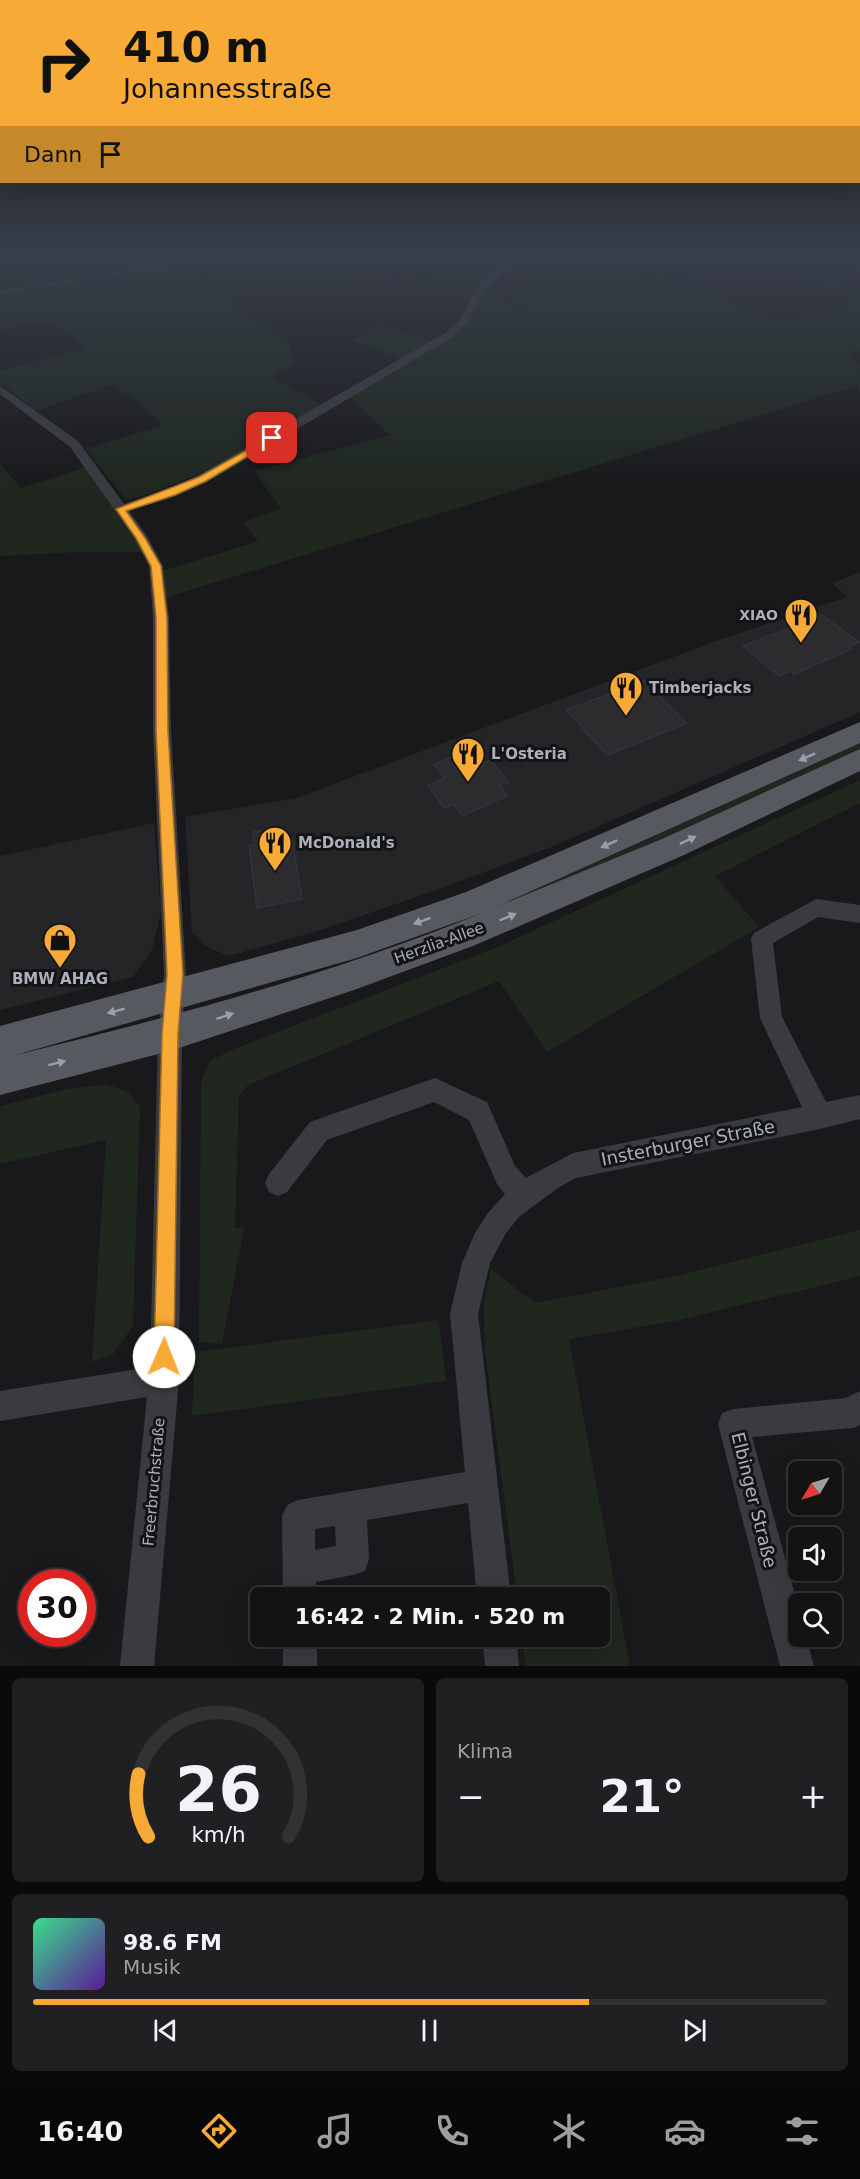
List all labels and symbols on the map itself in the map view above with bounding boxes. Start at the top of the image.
pin [246,412,297,463]
restaurant icon: XIAO [783,597,819,644]
place label: XIAO [739,607,778,623]
restaurant icon: Timberjacks [608,670,644,717]
place label: Timberjacks [649,679,751,697]
restaurant icon: L'Osteria [450,736,486,783]
place label: L'Osteria [491,745,567,763]
one-way arrow [798,752,815,761]
restaurant icon: McDonald's [257,825,293,872]
place label: McDonald's [298,834,395,852]
one-way arrow [679,836,696,845]
one-way arrow [600,839,618,849]
one-way arrow [500,912,518,922]
one-way arrow [413,916,431,926]
street label: Herzlia-Allee [392,918,486,968]
shop icon: BMW AHAG [42,922,78,969]
place label: BMW AHAG [12,970,108,988]
one-way arrow [107,1006,125,1016]
one-way arrow [216,1011,234,1020]
one-way arrow [48,1057,66,1067]
street label: Insterburger Straße [599,1115,777,1170]
position arrow [132,1325,196,1389]
street label: Freerbruchstraße [139,1417,169,1547]
street label: Elbinger Straße [727,1430,782,1570]
north arrow [788,1461,842,1515]
speed limit sign: 30 [18,1569,96,1647]

